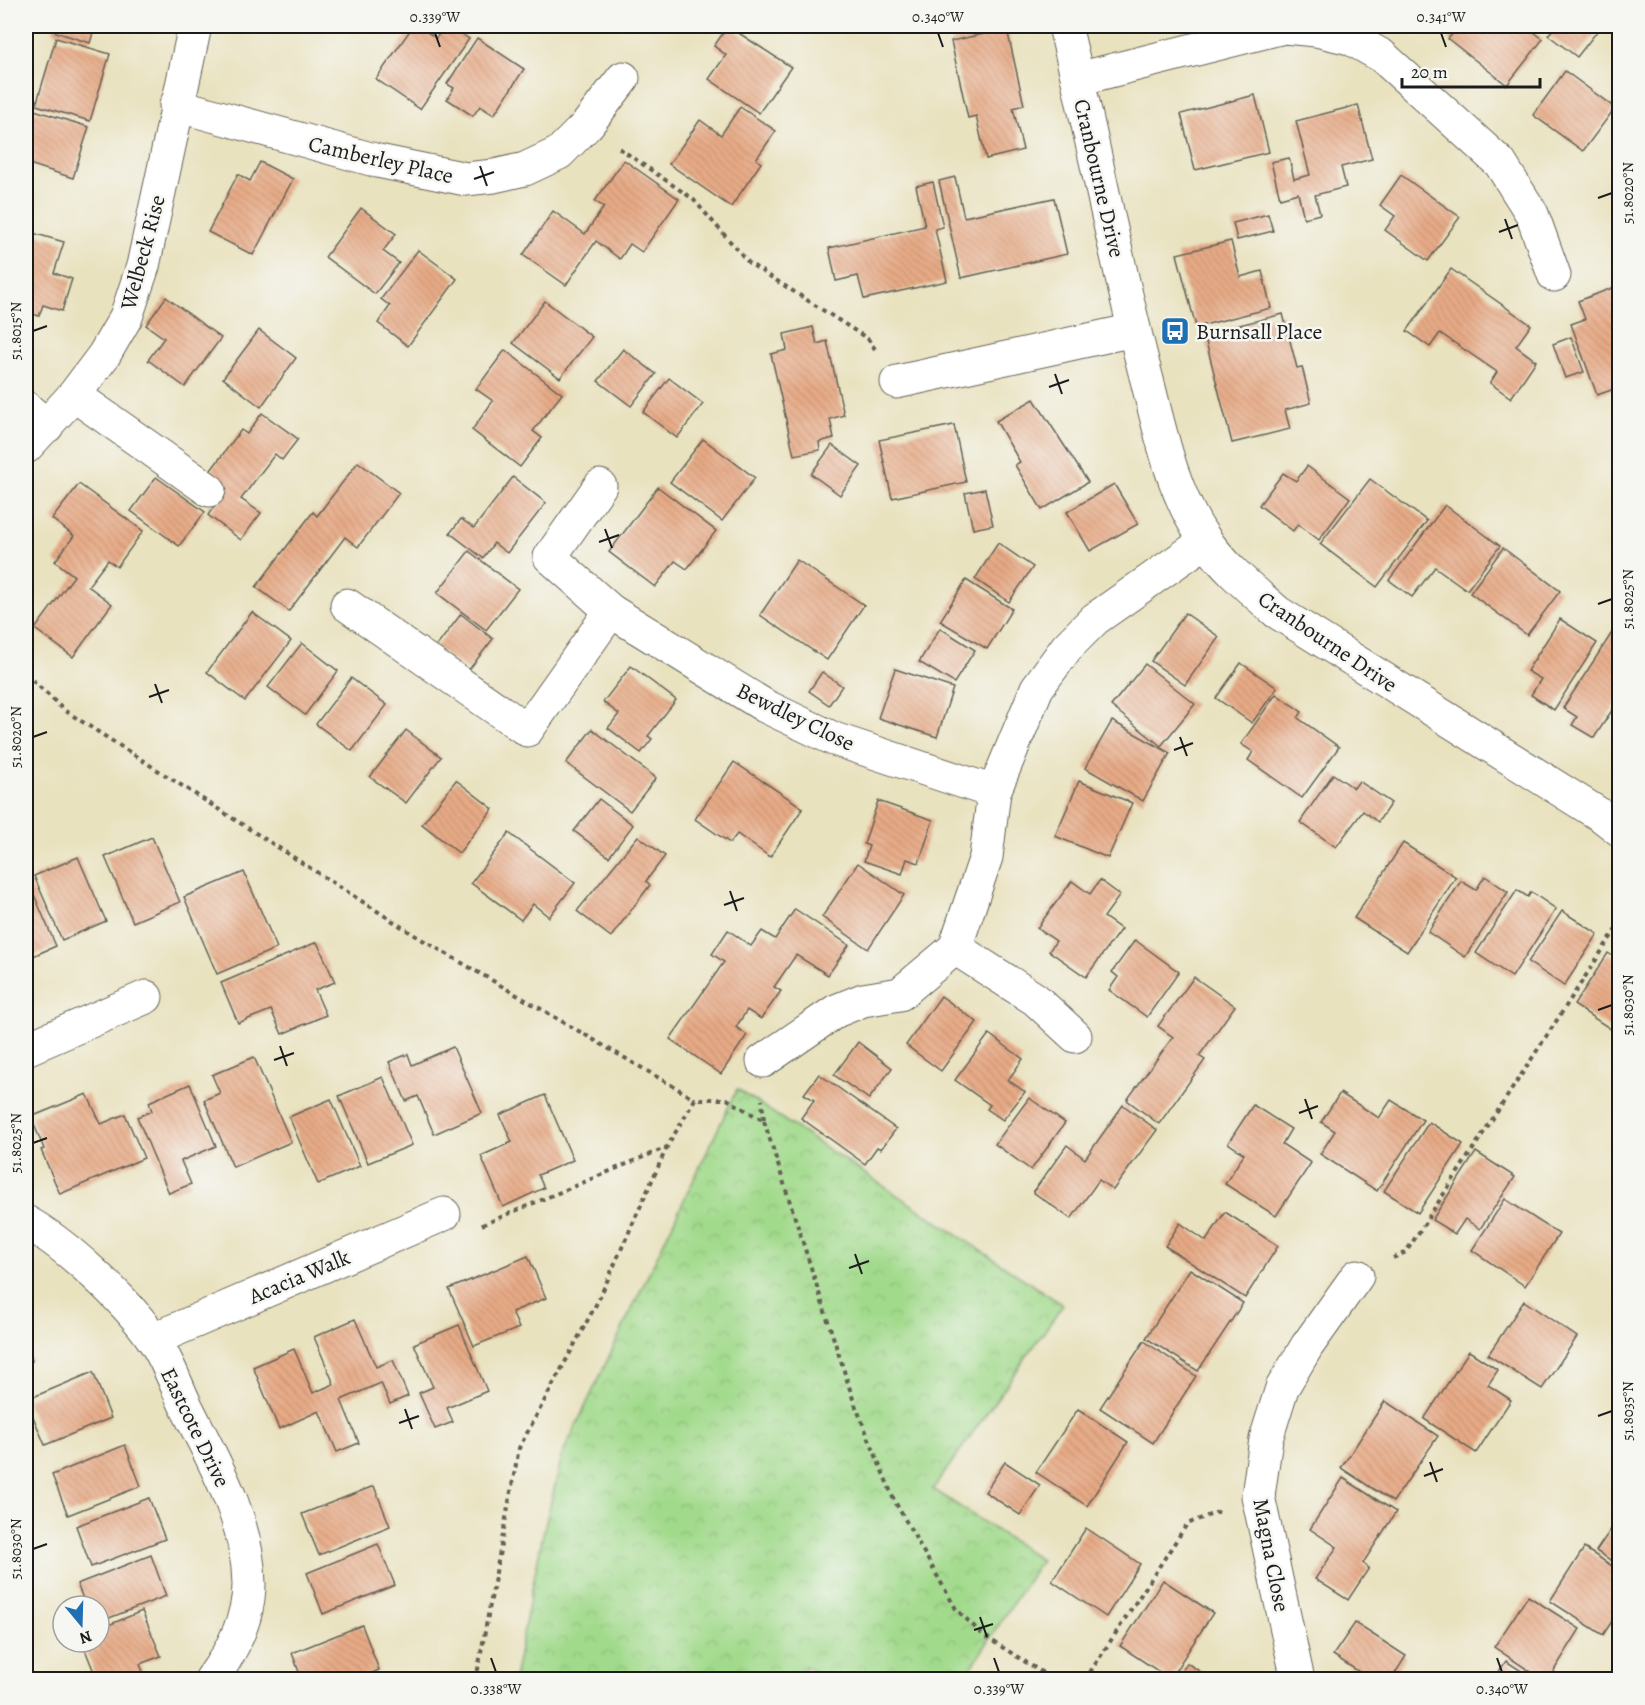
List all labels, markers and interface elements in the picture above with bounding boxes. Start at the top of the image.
text: 0.339°W [410,7,460,27]
text: 0.340°W [912,7,964,27]
text: 0.341°W [1416,7,1466,27]
scale bar [1402,51,1540,89]
text: 20 m [1411,60,1448,84]
street label: Cranbourne Drive [1066,96,1132,261]
street label: Camberley Place [305,129,456,191]
text: 51.8020°N [1618,162,1638,224]
street label: Welbeck Rise [113,191,173,314]
text: 51.8015°N [6,302,26,360]
bus stop icon: Burnsall Place [1159,315,1191,347]
place label: Burnsall Place [1196,317,1322,347]
text: 51.8025°N [1618,569,1638,629]
street label: Cranbourne Drive [1252,584,1403,700]
street label: Bewdley Close [731,675,860,758]
text: 51.8020°N [6,706,26,768]
text: 51.8030°N [1618,974,1638,1035]
text: 51.8025°N [6,1113,26,1173]
street label: Acacia Walk [243,1242,355,1312]
street label: Eastcote Drive [153,1363,237,1492]
text: 51.8035°N [1618,1381,1638,1441]
street label: Magna Close [1245,1496,1297,1615]
text: 51.8030°N [6,1518,26,1579]
north arrow [51,1594,111,1654]
text: N [76,1625,95,1650]
text: 0.338°W [471,1679,521,1699]
text: 0.339°W [974,1679,1024,1699]
text: 0.340°W [1476,1679,1528,1699]

